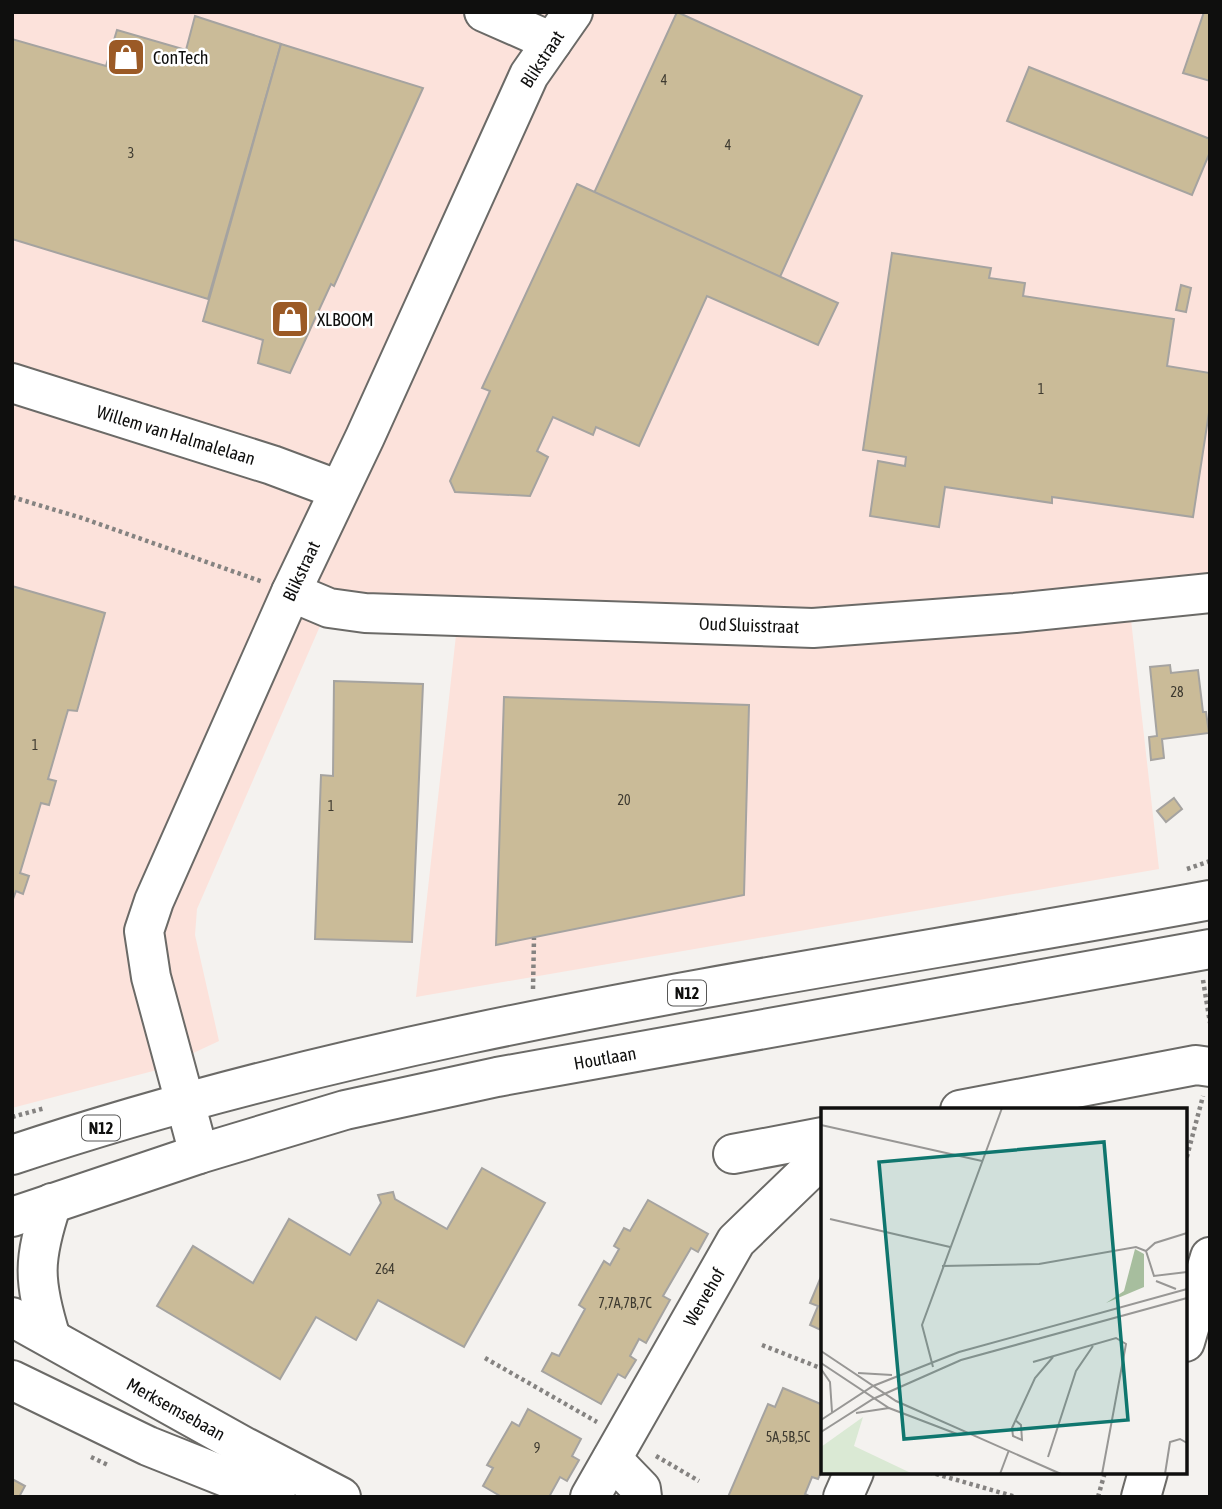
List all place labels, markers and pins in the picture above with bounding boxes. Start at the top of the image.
shop icon: ConTech [105,36,147,78]
place label: ConTech [153,47,209,68]
shop icon: XLBOOM [269,298,311,340]
place label: XLBOOM [317,309,374,330]

